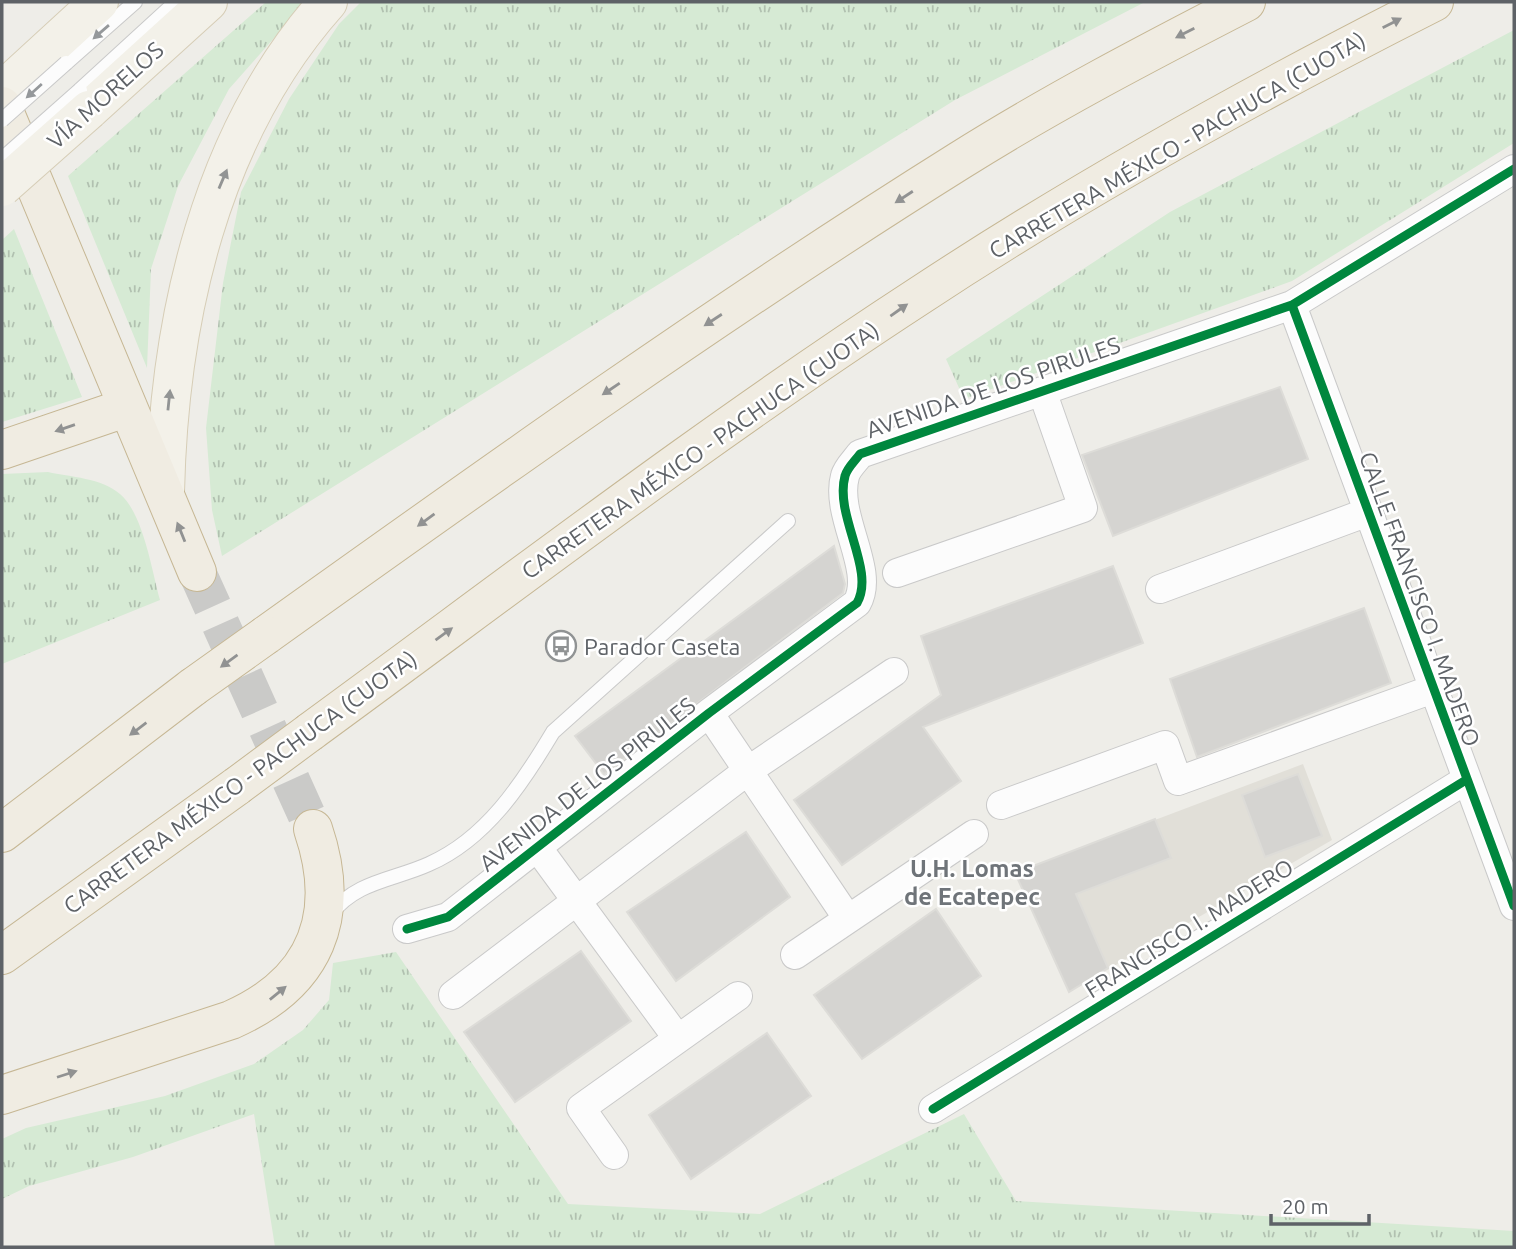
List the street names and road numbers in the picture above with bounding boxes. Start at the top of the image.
street label: CARRETERA MÉXICO - PACHUCA (CUOTA) [984,26,1370,264]
street label: VÍA MORELOS [41,36,168,153]
street label: CARRETERA MÉXICO - PACHUCA (CUOTA) [516,316,884,584]
street label: AVENIDA DE LOS PIRULES [863,332,1123,442]
street label: CALLE FRANCISCO I. MADERO [1355,448,1485,750]
street label: CARRETERA MÉXICO - PACHUCA (CUOTA) [58,645,422,919]
street label: AVENIDA DE LOS PIRULES [474,692,700,876]
street label: FRANCISCO I. MADERO [1080,854,1298,1002]

